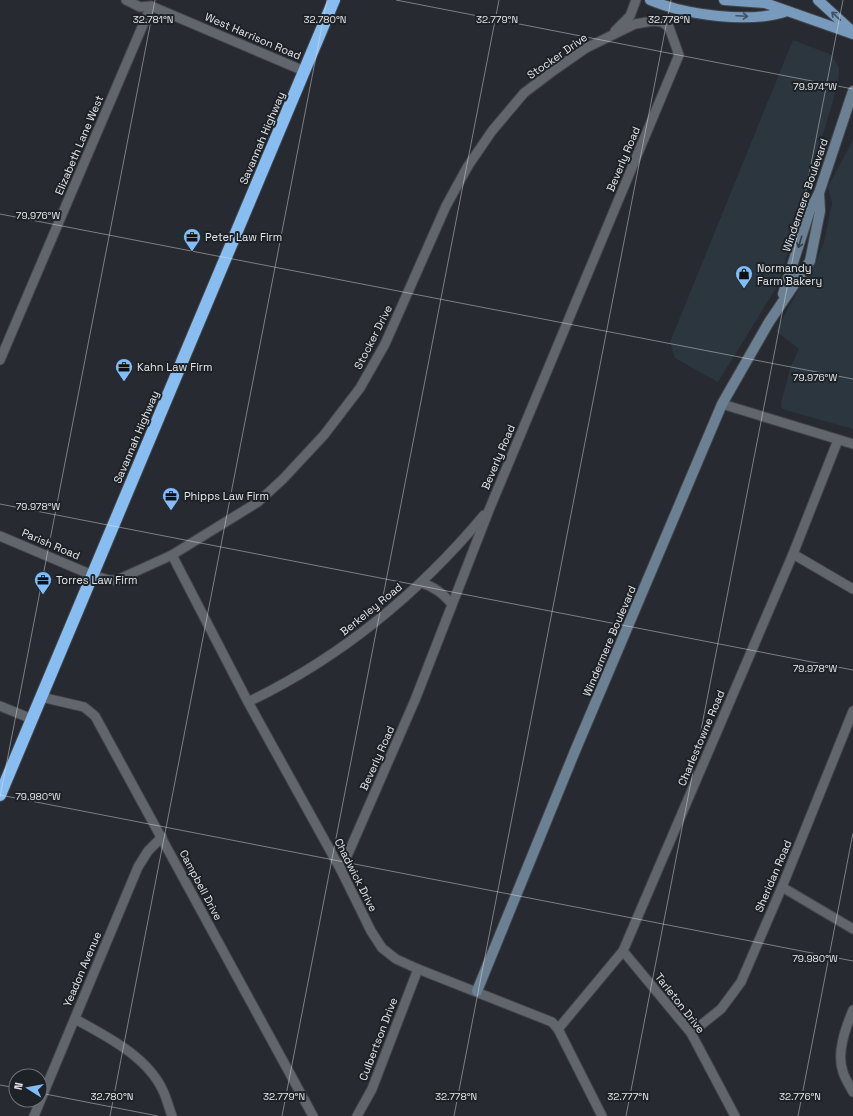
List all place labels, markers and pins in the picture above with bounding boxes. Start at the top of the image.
office icon: Peter Law Firm [182,227,202,252]
place label: Peter Law Firm [205,230,282,244]
place label: Normandy Farm Bakery [757,261,822,288]
shop icon: Normandy Farm Bakery [734,264,754,289]
office icon: Kahn Law Firm [114,357,134,382]
place label: Kahn Law Firm [137,360,212,374]
office icon: Phipps Law Firm [161,486,181,511]
place label: Phipps Law Firm [184,489,269,503]
office icon: Torres Law Firm [33,570,53,595]
place label: Torres Law Firm [56,573,138,587]

